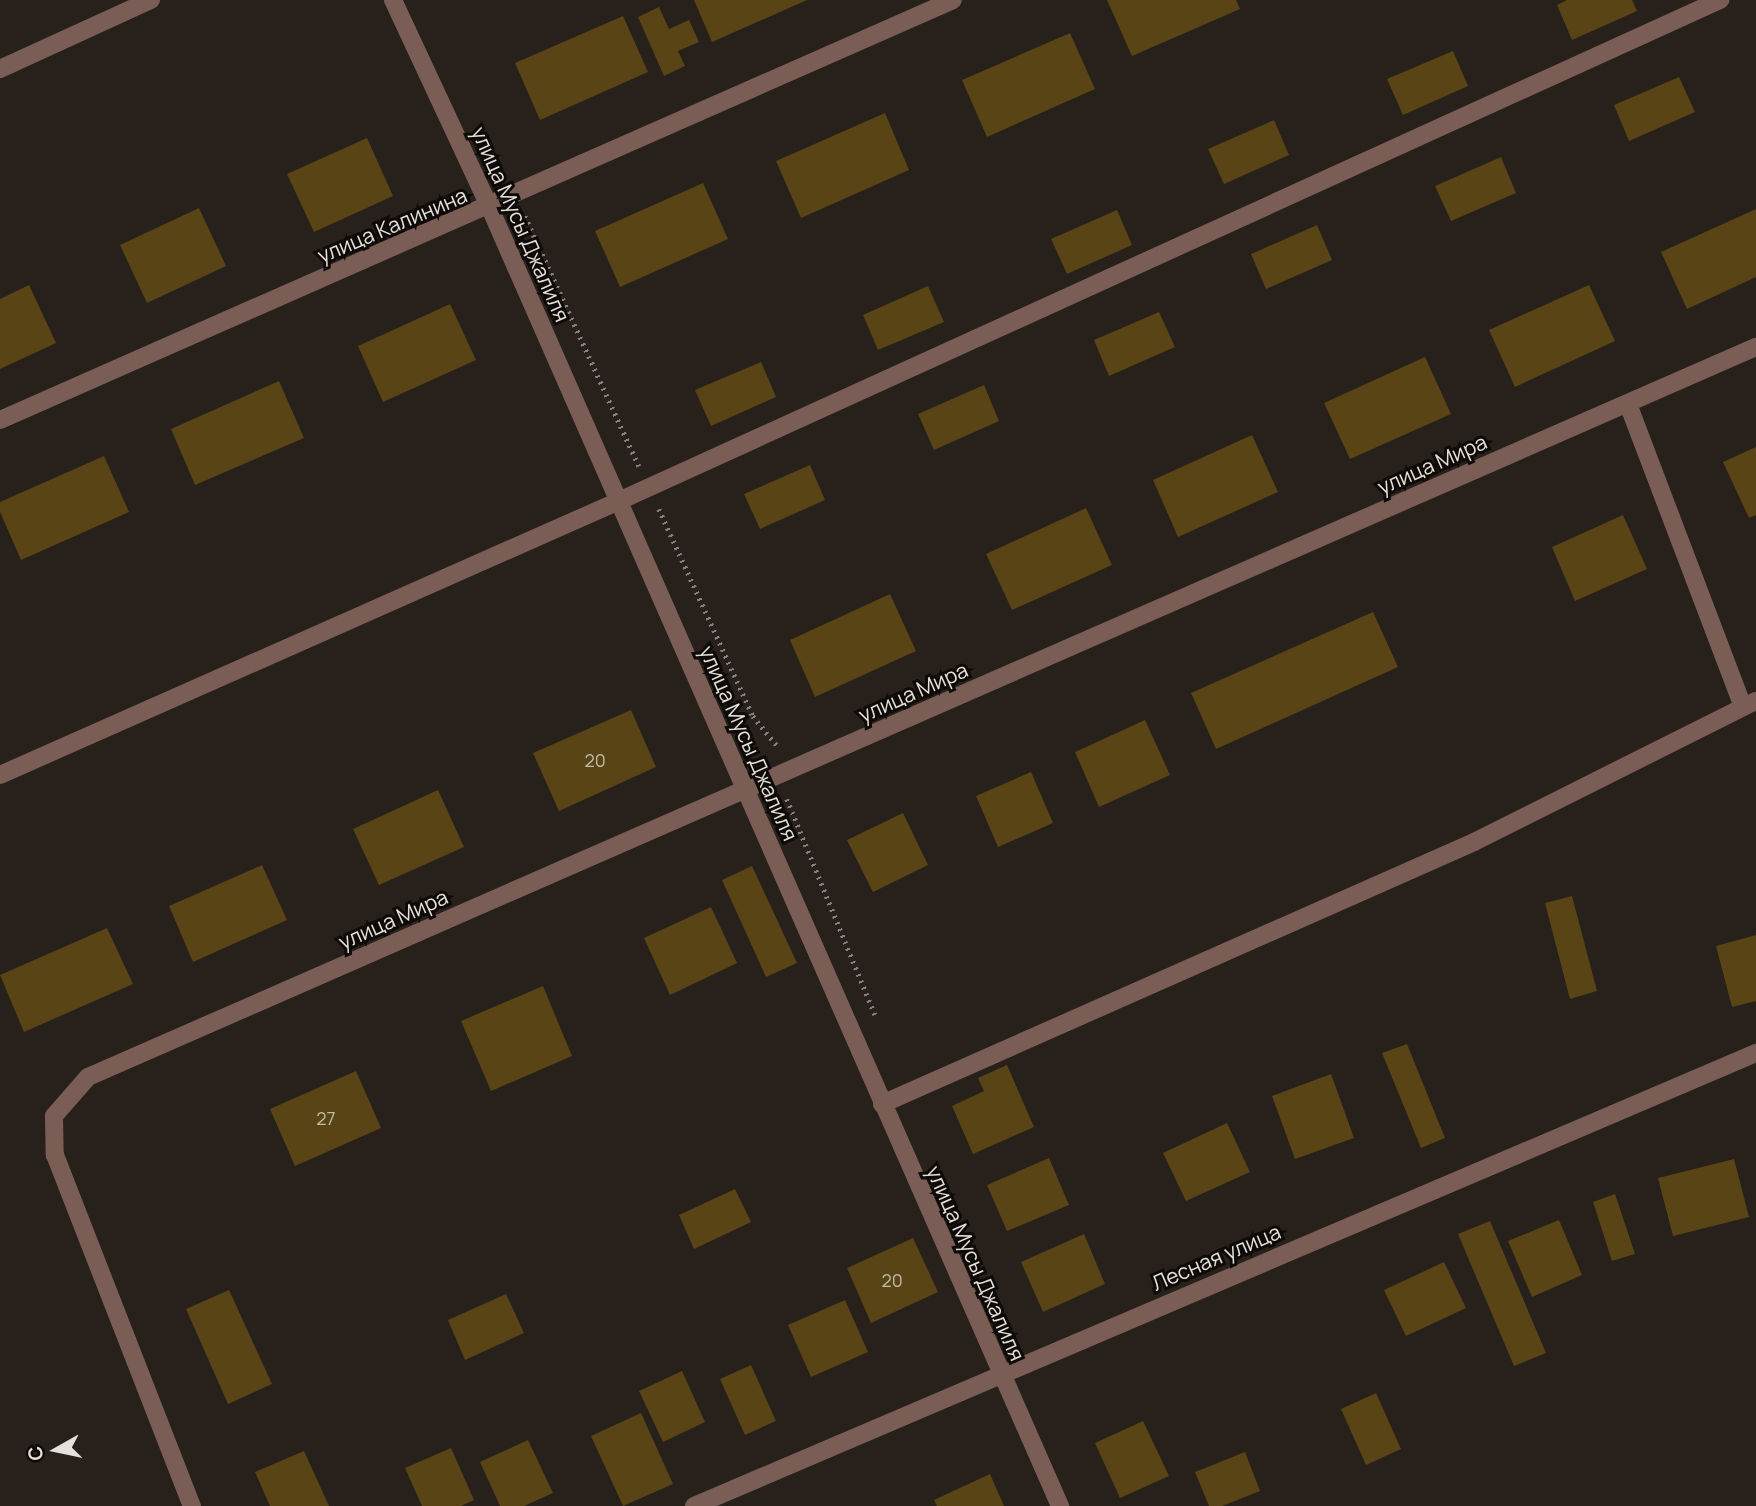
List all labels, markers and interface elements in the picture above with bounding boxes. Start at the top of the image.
street label: улица Мусы Джалиля [467,123,575,325]
street label: улица Калинина [313,182,471,268]
street label: улица Мира [1373,429,1491,499]
street label: улица Мусы Джалиля [695,642,803,844]
street label: улица Мира [854,657,972,727]
house number: 20 [584,749,606,771]
street label: улица Мира [334,884,452,954]
house number: 27 [316,1107,336,1129]
street label: улица Мусы Джалиля [922,1162,1030,1364]
street label: Лесная улица [1148,1218,1284,1296]
house number: 20 [881,1269,903,1291]
north arrow [21,1415,91,1485]
text: С [21,1444,49,1462]

